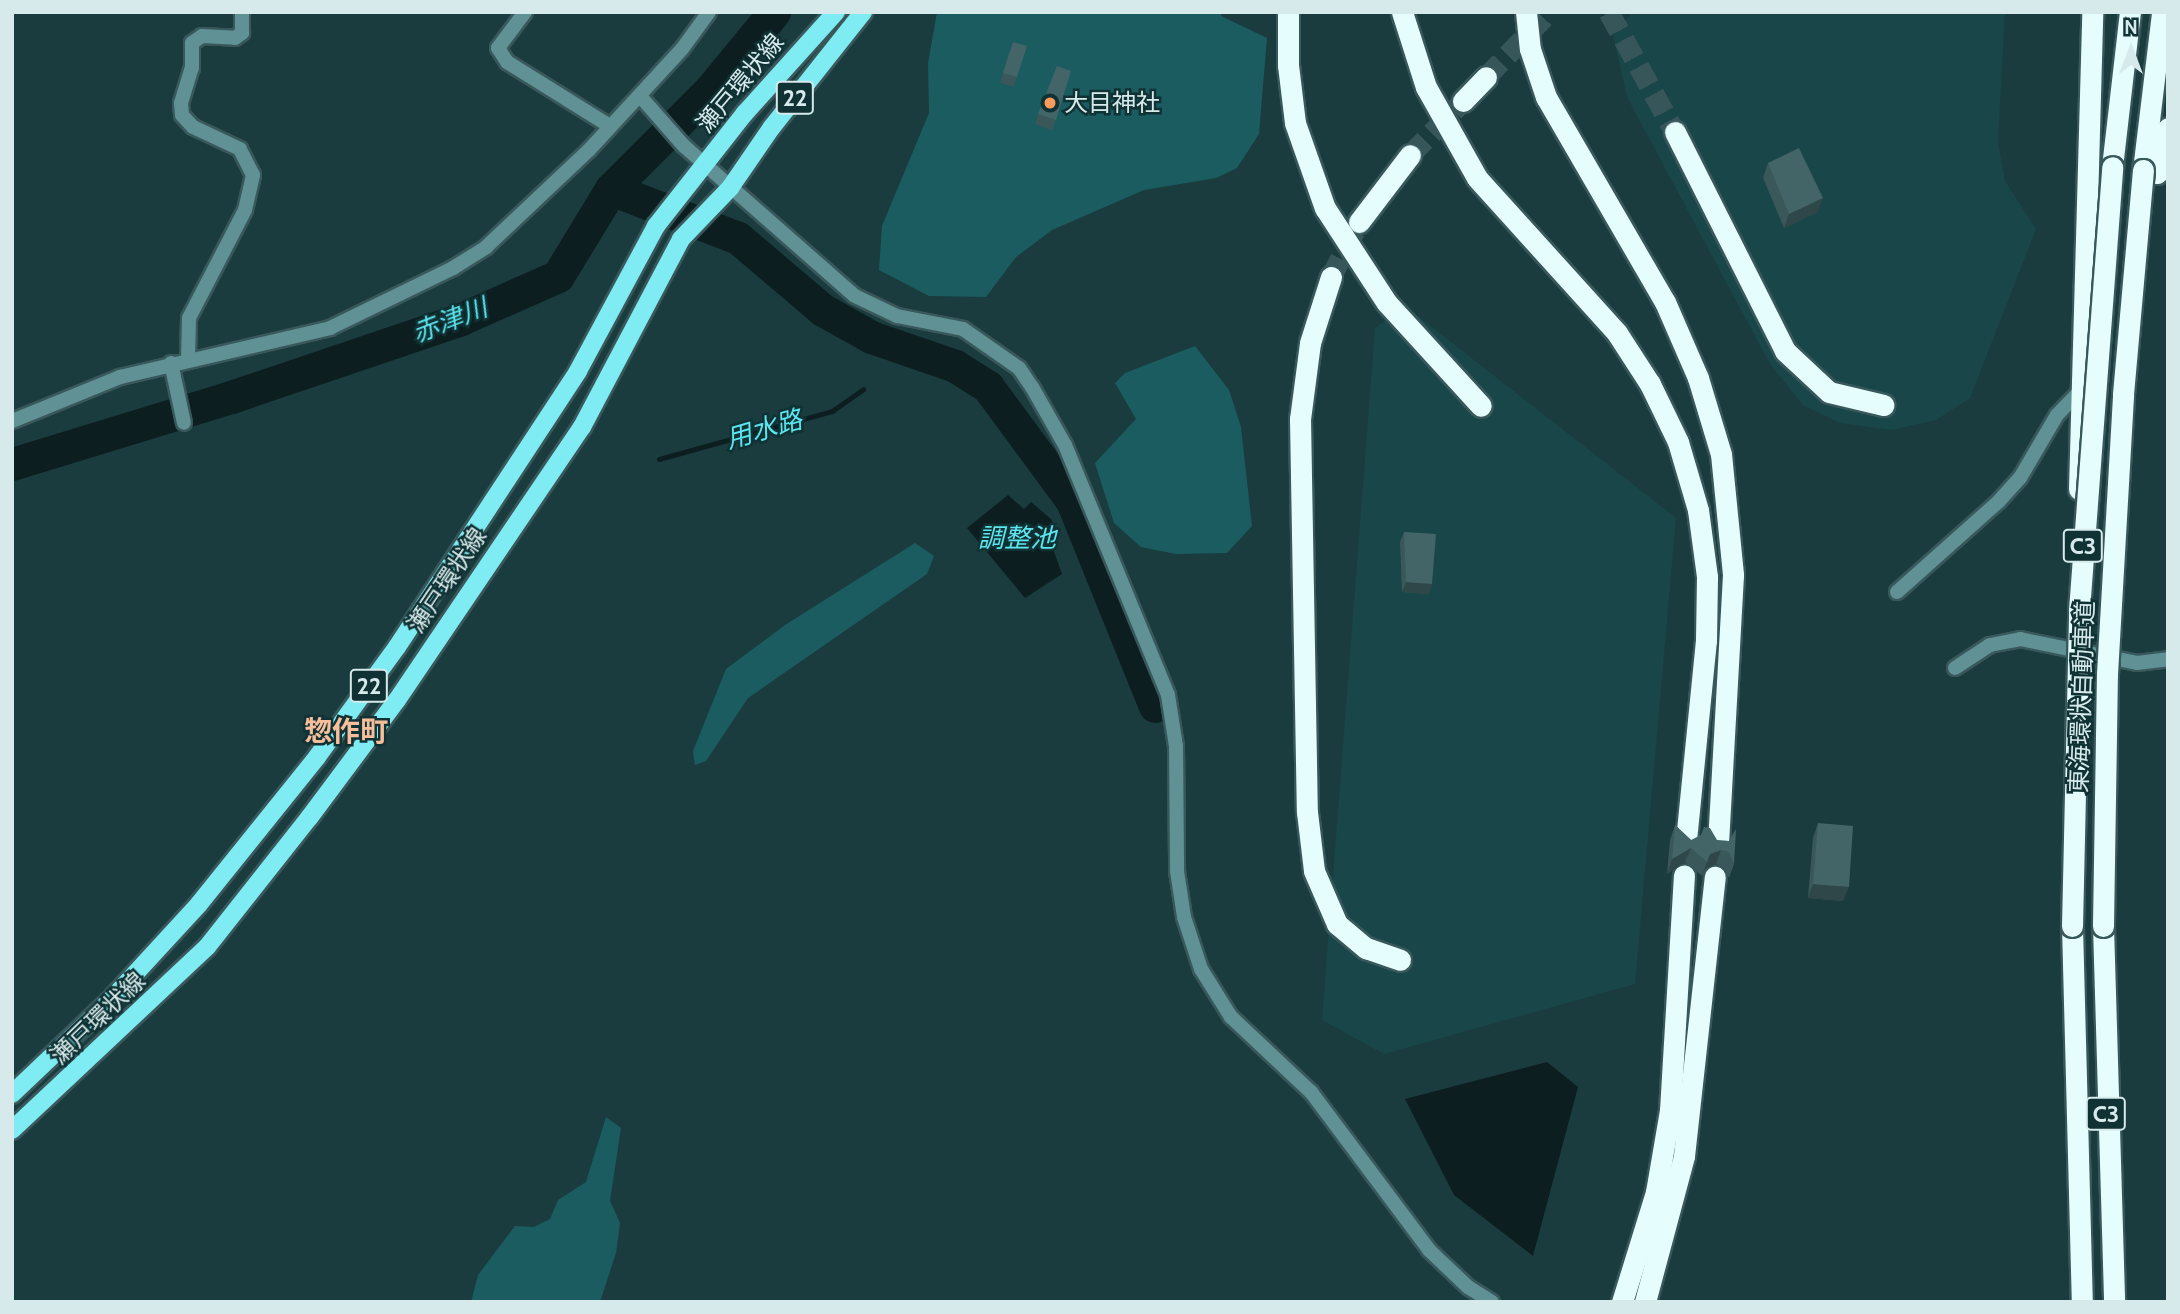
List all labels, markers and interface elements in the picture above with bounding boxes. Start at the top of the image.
north arrow [2096,14,2166,84]
text: N [2124,16,2138,39]
street label: 瀬戸環状線 [690,28,790,138]
road number: 22 [776,78,814,118]
place label: 大目神社 [1064,89,1160,117]
marker: 大目神社 [1042,95,1058,111]
water label: 赤津川 [408,292,492,350]
water label: 用水路 [722,404,806,456]
street label: 瀬戸環状線 [402,522,492,638]
water label: 調整池 [978,523,1056,555]
road number: C3 [2062,526,2104,566]
street label: 東海環状自動車道 [2064,601,2100,793]
road number: 22 [350,666,388,706]
district label: 惣作町 [304,714,388,748]
street label: 瀬戸環状線 [45,966,151,1070]
road number: C3 [2085,1094,2127,1134]

